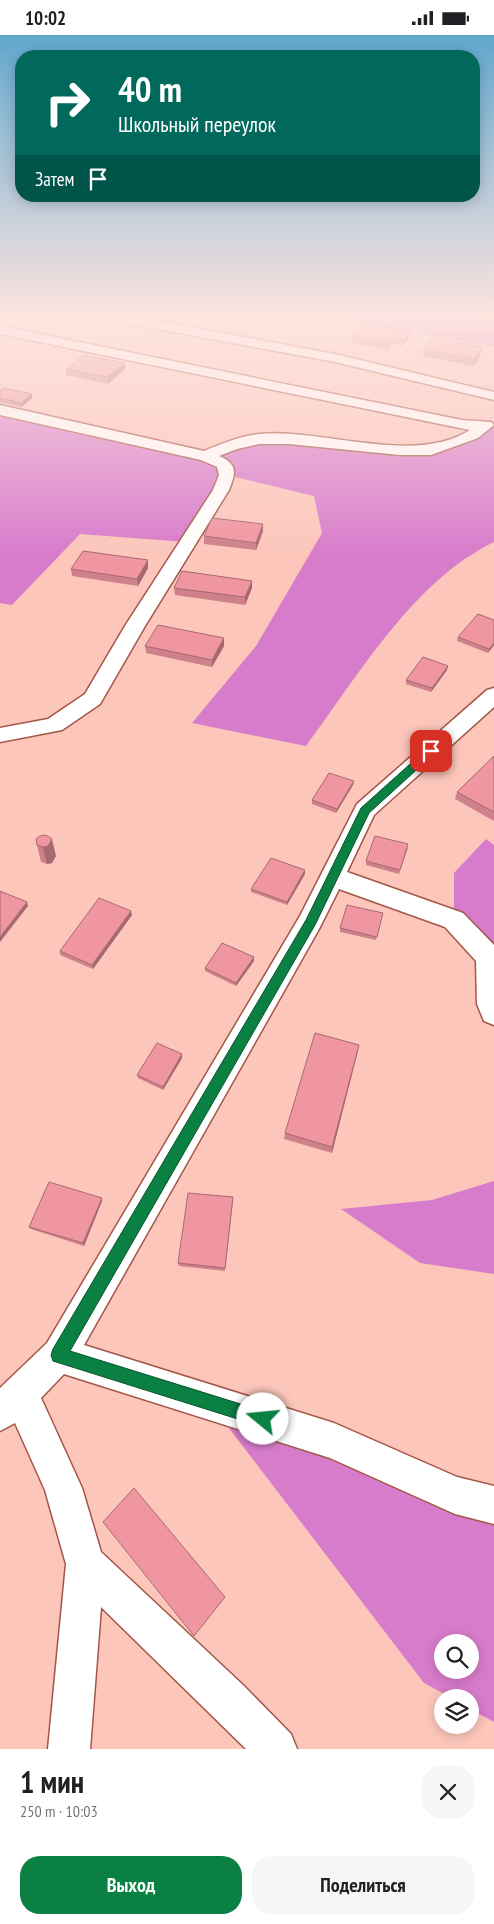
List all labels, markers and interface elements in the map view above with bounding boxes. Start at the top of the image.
text: 10:02 [25,6,66,30]
text: 40 m [118,66,182,112]
icon: right [35,70,100,135]
text: Школьный переулок [118,110,276,138]
icon: arrive [84,165,112,193]
text: Затем [35,167,74,191]
pin [410,730,452,772]
icon: arrive [417,737,445,765]
position arrow [236,1392,288,1444]
map controls [434,1634,479,1734]
button: search [434,1634,479,1679]
button: layers [434,1689,479,1734]
text: 1 мин [20,1762,84,1801]
button: close [422,1766,474,1818]
text: 250 m · 10:03 [20,1801,98,1821]
button: Выход [20,1856,242,1914]
button: Поделиться [252,1856,474,1914]

